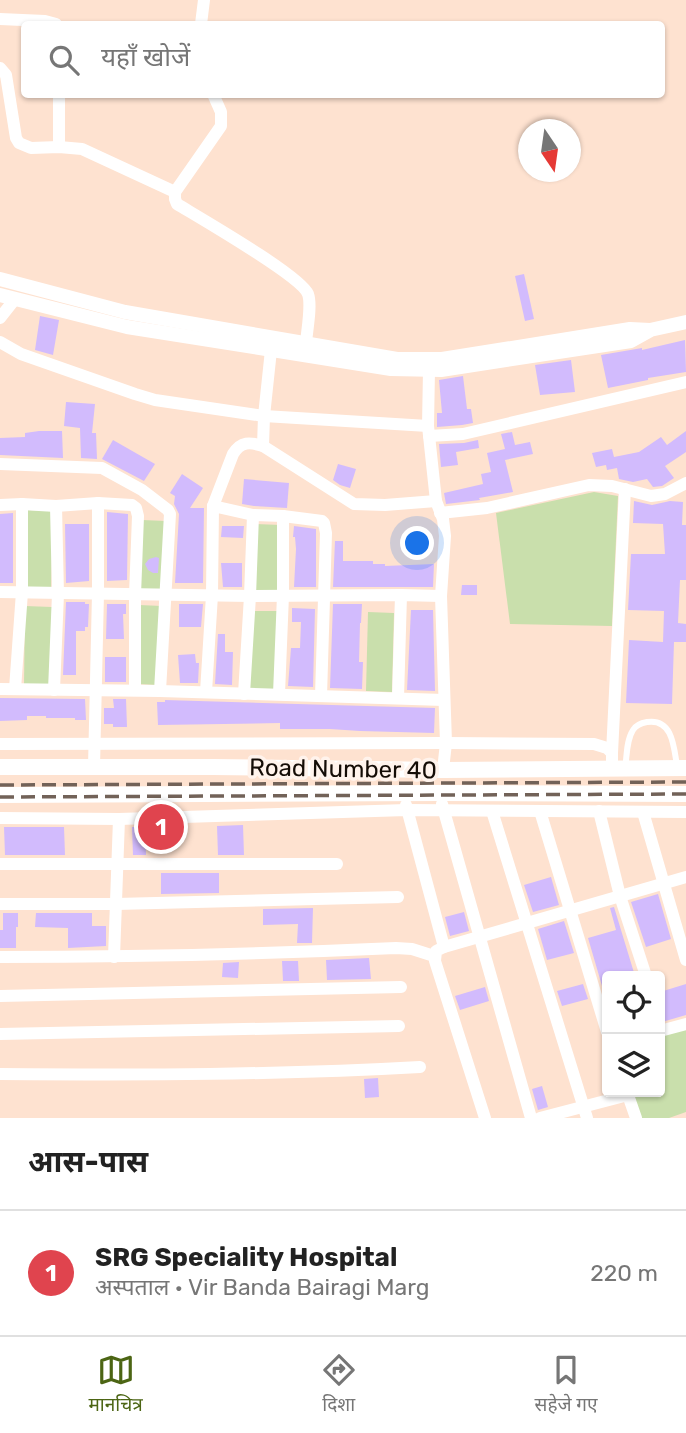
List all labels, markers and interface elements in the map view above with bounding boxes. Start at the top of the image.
search box [21,21,665,98]
icon: search [45,41,83,79]
text: यहाँ खोजें [101,42,190,73]
north arrow [518,119,581,182]
your location [400,526,434,560]
street label: Road Number 40 [249,753,437,785]
pin: 1 [138,801,184,853]
map controls [602,971,665,1097]
button: locate [602,971,665,1034]
button: layers [602,1034,665,1097]
text: आस-पास [28,1144,148,1180]
text: SRG Speciality Hospital [95,1242,397,1273]
text: 1 [45,1259,57,1287]
text: 220 m [590,1259,658,1287]
text: अस्पताल · Vir Banda Bairagi Marg [95,1273,430,1301]
tab: मानचित्र [88,1351,143,1419]
tab: दिशा [320,1351,358,1419]
tab: सहेजे गए [535,1351,598,1419]

